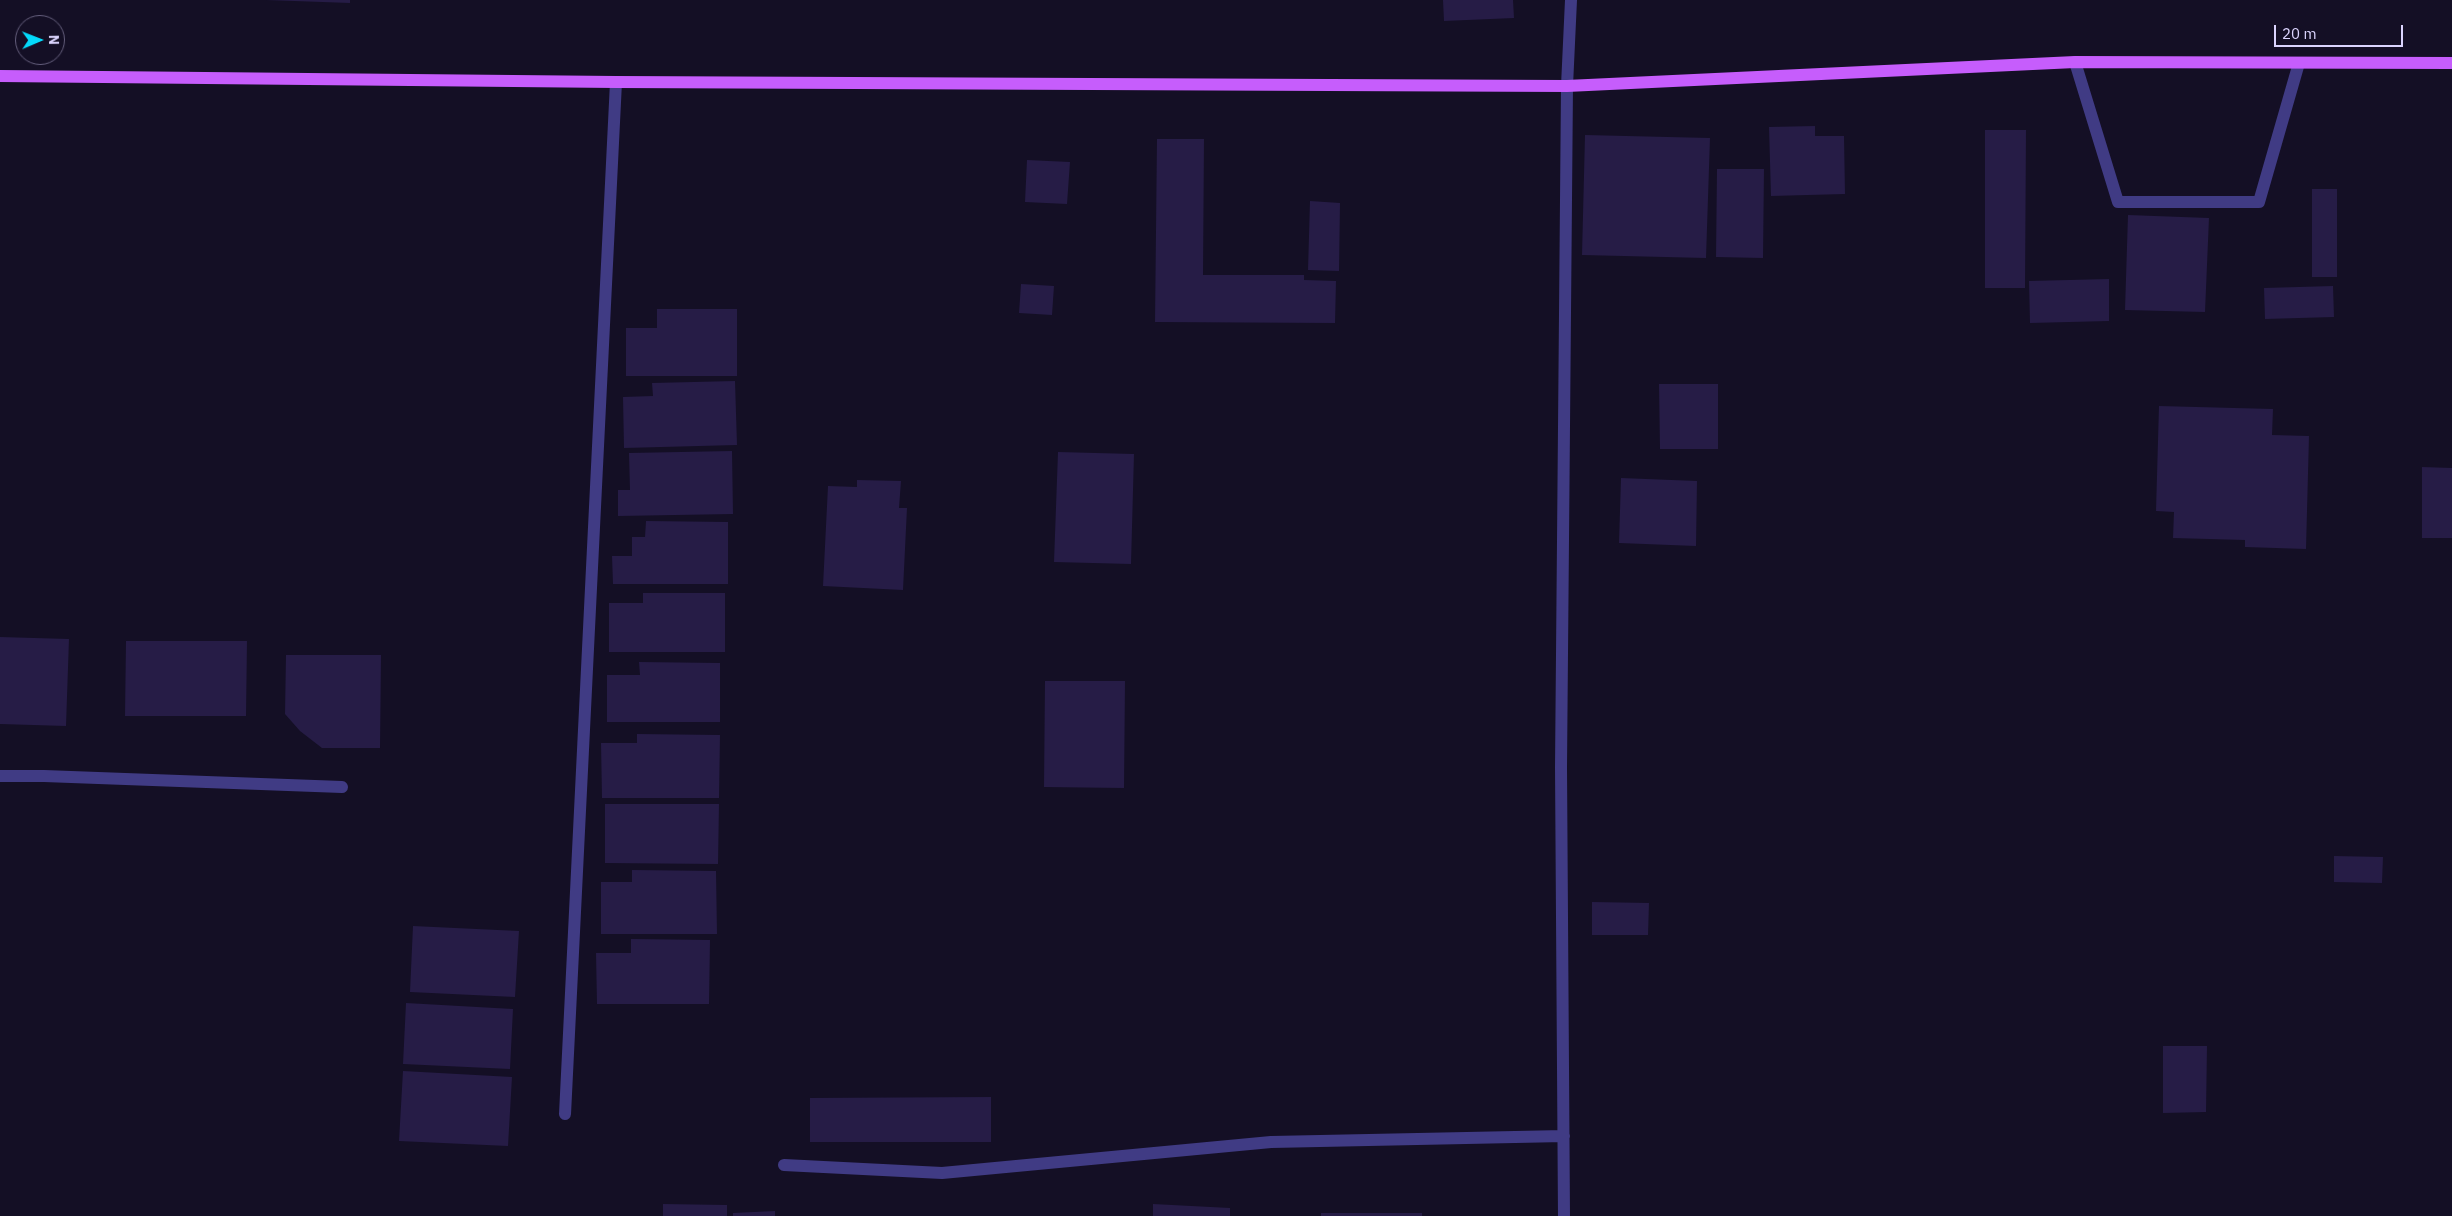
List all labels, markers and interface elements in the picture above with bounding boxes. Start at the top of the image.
north arrow [15,15,65,65]
scale bar [2277,15,2406,47]
text: 20 m [2282,24,2317,43]
text: N [45,35,63,45]

